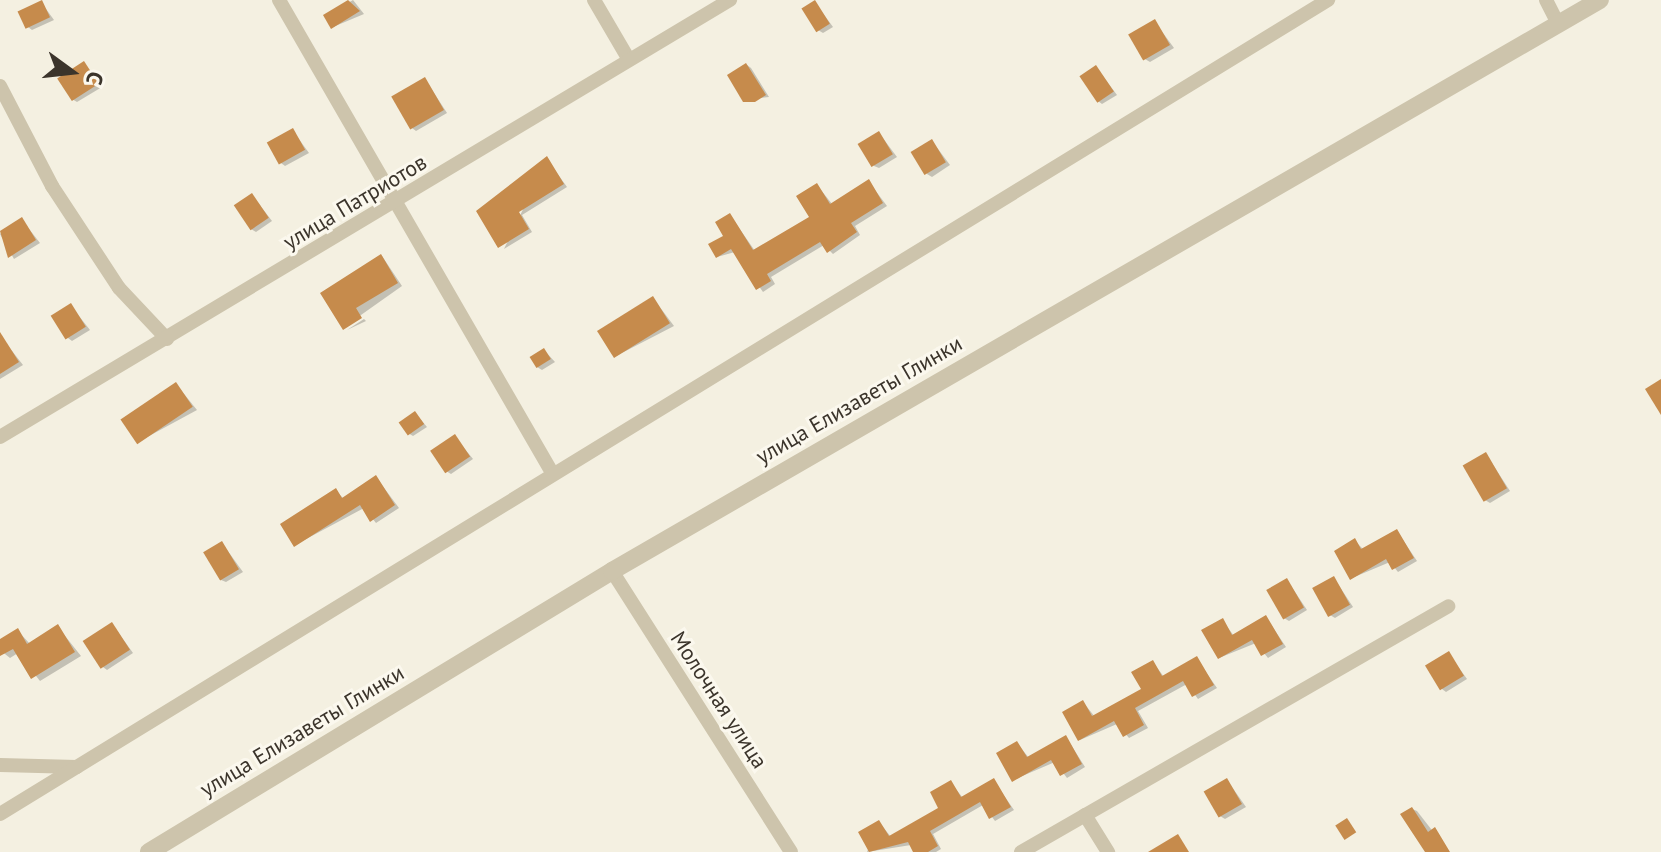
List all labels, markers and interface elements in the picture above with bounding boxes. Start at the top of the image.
north arrow [32,32,112,112]
text: С [80,69,110,88]
street label: улица Патриотов [279,149,431,255]
street label: улица Елизаветы Глинки [751,330,967,470]
street label: Молочная улица [665,627,773,773]
street label: улица Елизаветы Глинки [195,660,409,802]

